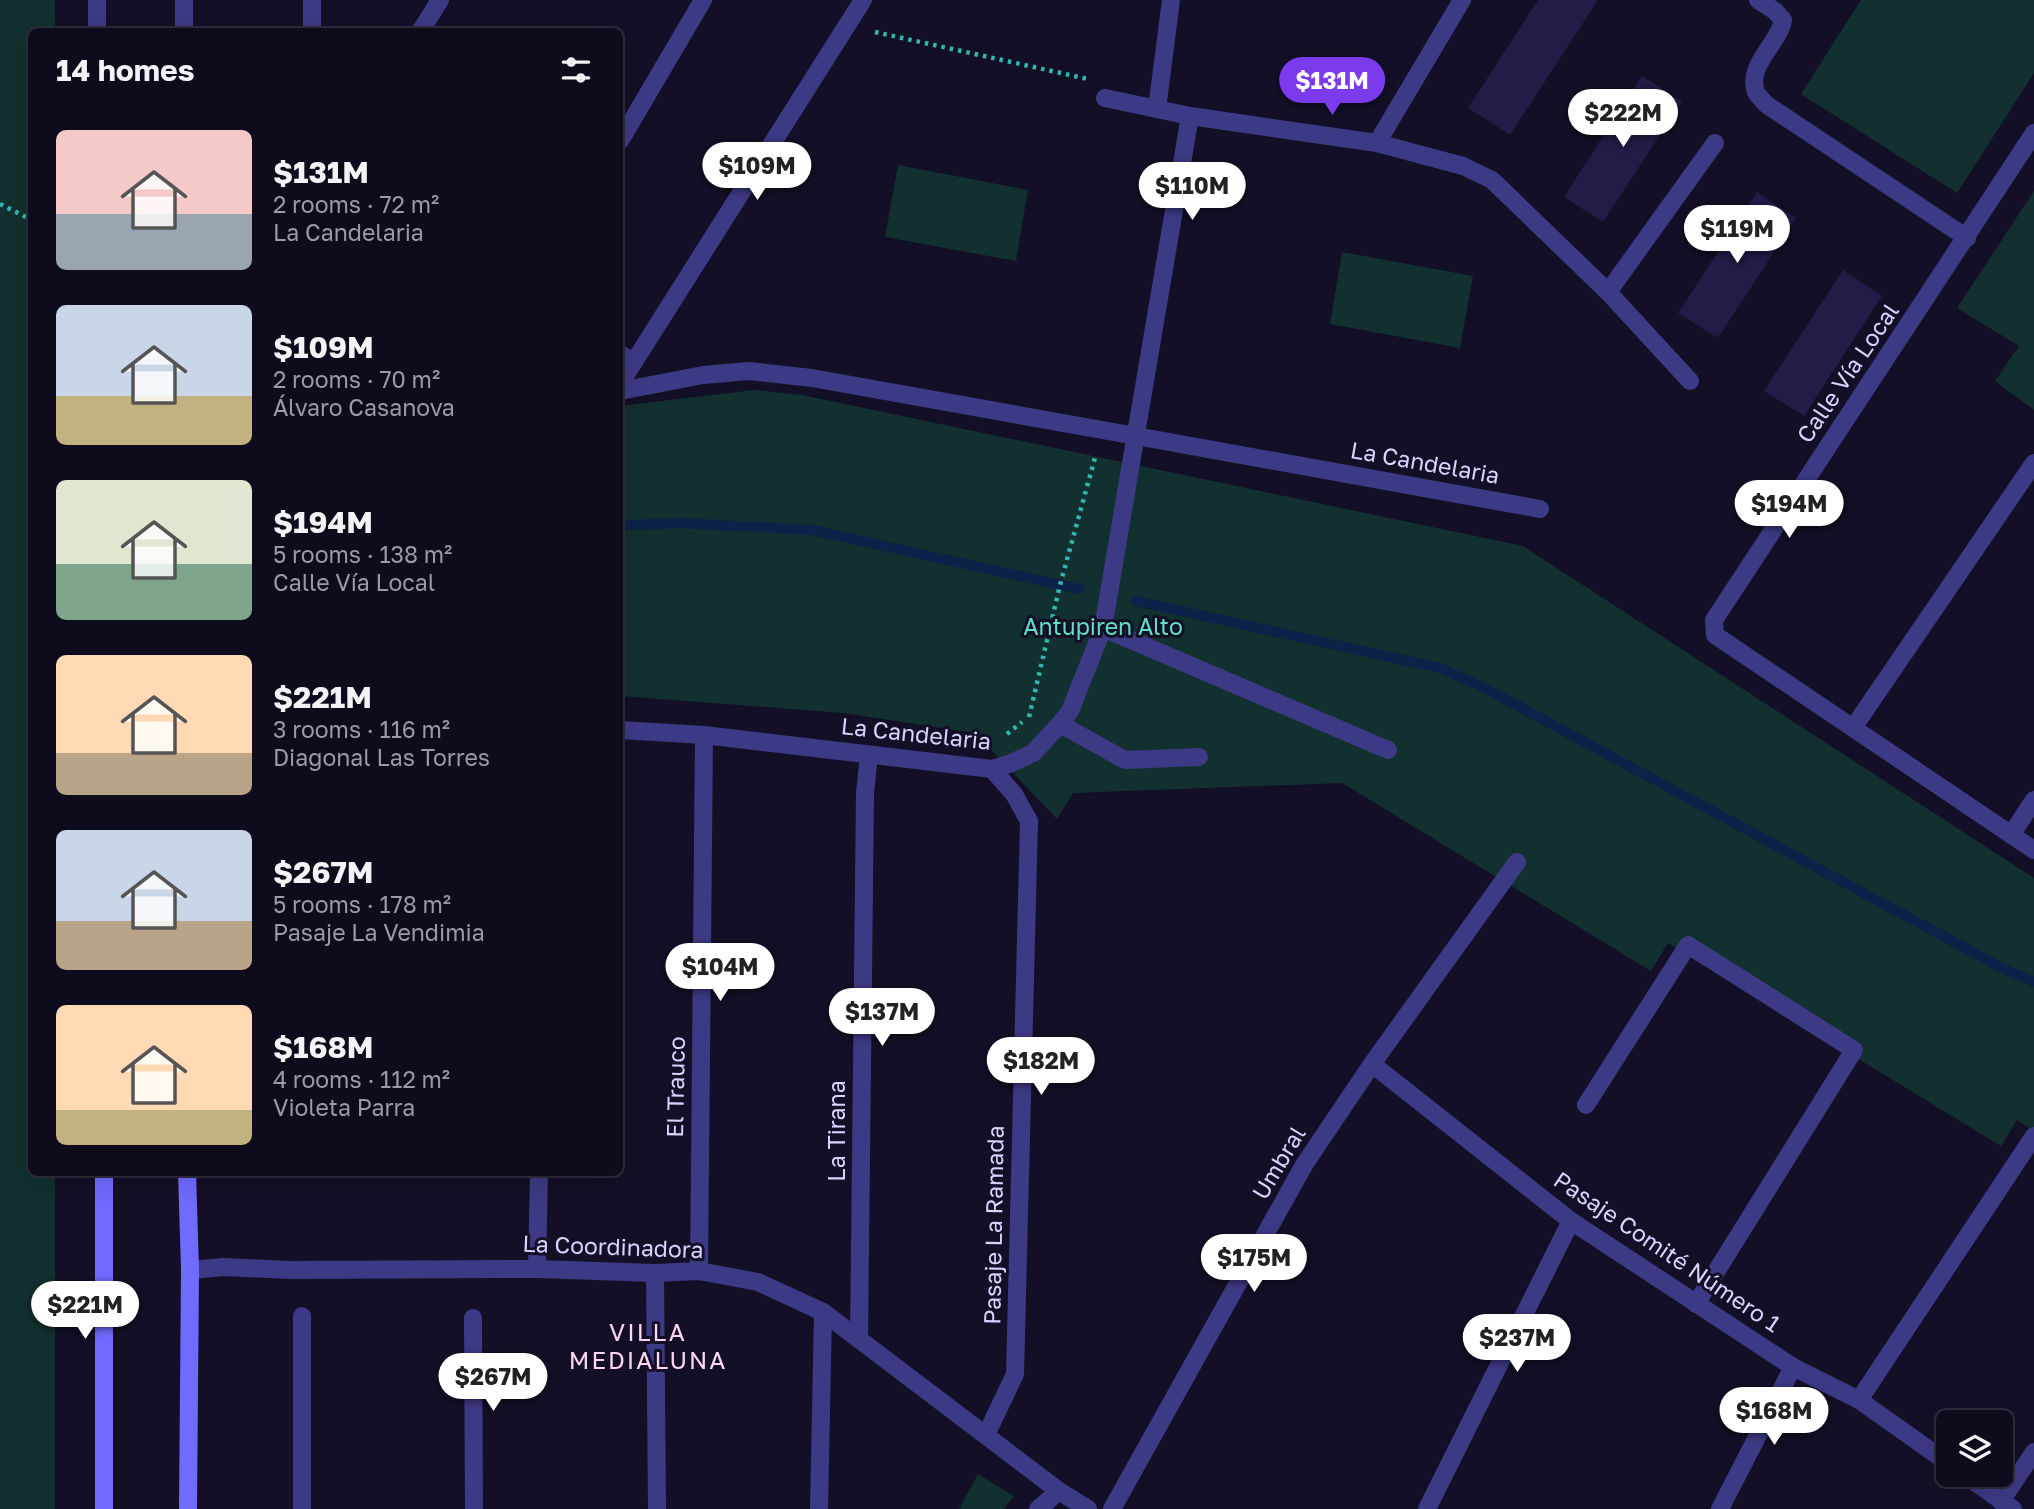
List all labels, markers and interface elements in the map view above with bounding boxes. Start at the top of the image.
icon: filters [557,51,595,89]
text: 14 homes [56,52,195,88]
pin: $131M [1283,58,1381,117]
text: $131M [1295,66,1369,94]
pin: $222M [1574,90,1672,149]
text: $222M [1584,98,1662,126]
pin: $109M [708,142,806,202]
text: $109M [718,151,796,179]
text: $131M [273,154,369,190]
icon: home [112,158,196,242]
pin: $110M [1143,162,1241,222]
text: $110M [1155,171,1229,199]
text: 2 rooms · 72 m² [273,190,439,218]
pin: $119M [1688,205,1786,265]
text: $119M [1700,214,1774,242]
text: La Candelaria [273,218,424,246]
street label: Calle Vía Local [1790,297,1904,447]
text: $109M [273,329,374,365]
icon: home [112,333,196,417]
text: 2 rooms · 70 m² [273,365,440,393]
text: Álvaro Casanova [273,393,455,421]
street label: La Candelaria [1348,435,1502,489]
pin: $194M [1740,480,1838,540]
text: $194M [1751,489,1827,517]
text: $194M [273,504,373,540]
icon: home [112,508,196,592]
text: 5 rooms · 138 m² [273,540,452,568]
text: Calle Vía Local [273,568,435,596]
park label: Antupiren Alto [1023,612,1183,640]
text: $221M [273,679,372,715]
icon: home [112,683,196,767]
street label: La Candelaria [840,711,993,755]
text: 3 rooms · 116 m² [273,715,450,743]
text: Diagonal Las Torres [273,743,490,771]
text: $267M [273,854,374,890]
icon: home [112,858,196,942]
text: 5 rooms · 178 m² [273,890,451,918]
text: Pasaje La Vendimia [273,918,485,946]
pin: $104M [671,944,769,1003]
text: $104M [681,952,759,980]
pin: $137M [833,988,931,1048]
text: $137M [845,997,919,1025]
text: $168M [273,1029,374,1065]
icon: home [112,1033,196,1117]
street label: El Trauco [660,1036,690,1138]
pin: $182M [992,1038,1090,1097]
text: $182M [1003,1046,1079,1074]
text: 4 rooms · 112 m² [273,1065,450,1093]
street label: La Tirana [822,1080,850,1182]
text: Violeta Parra [273,1093,415,1121]
street label: Umbral [1245,1121,1311,1204]
street label: Pasaje La Ramada [977,1125,1009,1325]
street label: Pasaje Comité Número 1 [1549,1165,1786,1337]
street label: La Coordinadora [522,1229,704,1263]
pin: $175M [1205,1234,1303,1294]
text: $175M [1217,1243,1291,1271]
pin: $221M [36,1282,134,1341]
text: $221M [47,1290,123,1318]
pin: $237M [1468,1314,1566,1374]
district label: VILLA MEDIALUNA [569,1317,727,1374]
text: $237M [1479,1323,1555,1351]
pin: $267M [444,1354,542,1413]
text: $267M [454,1362,532,1390]
pin: $168M [1725,1388,1823,1447]
text: $168M [1735,1396,1813,1424]
map controls [1936,1410,2013,1487]
button: layers [1936,1410,2013,1487]

